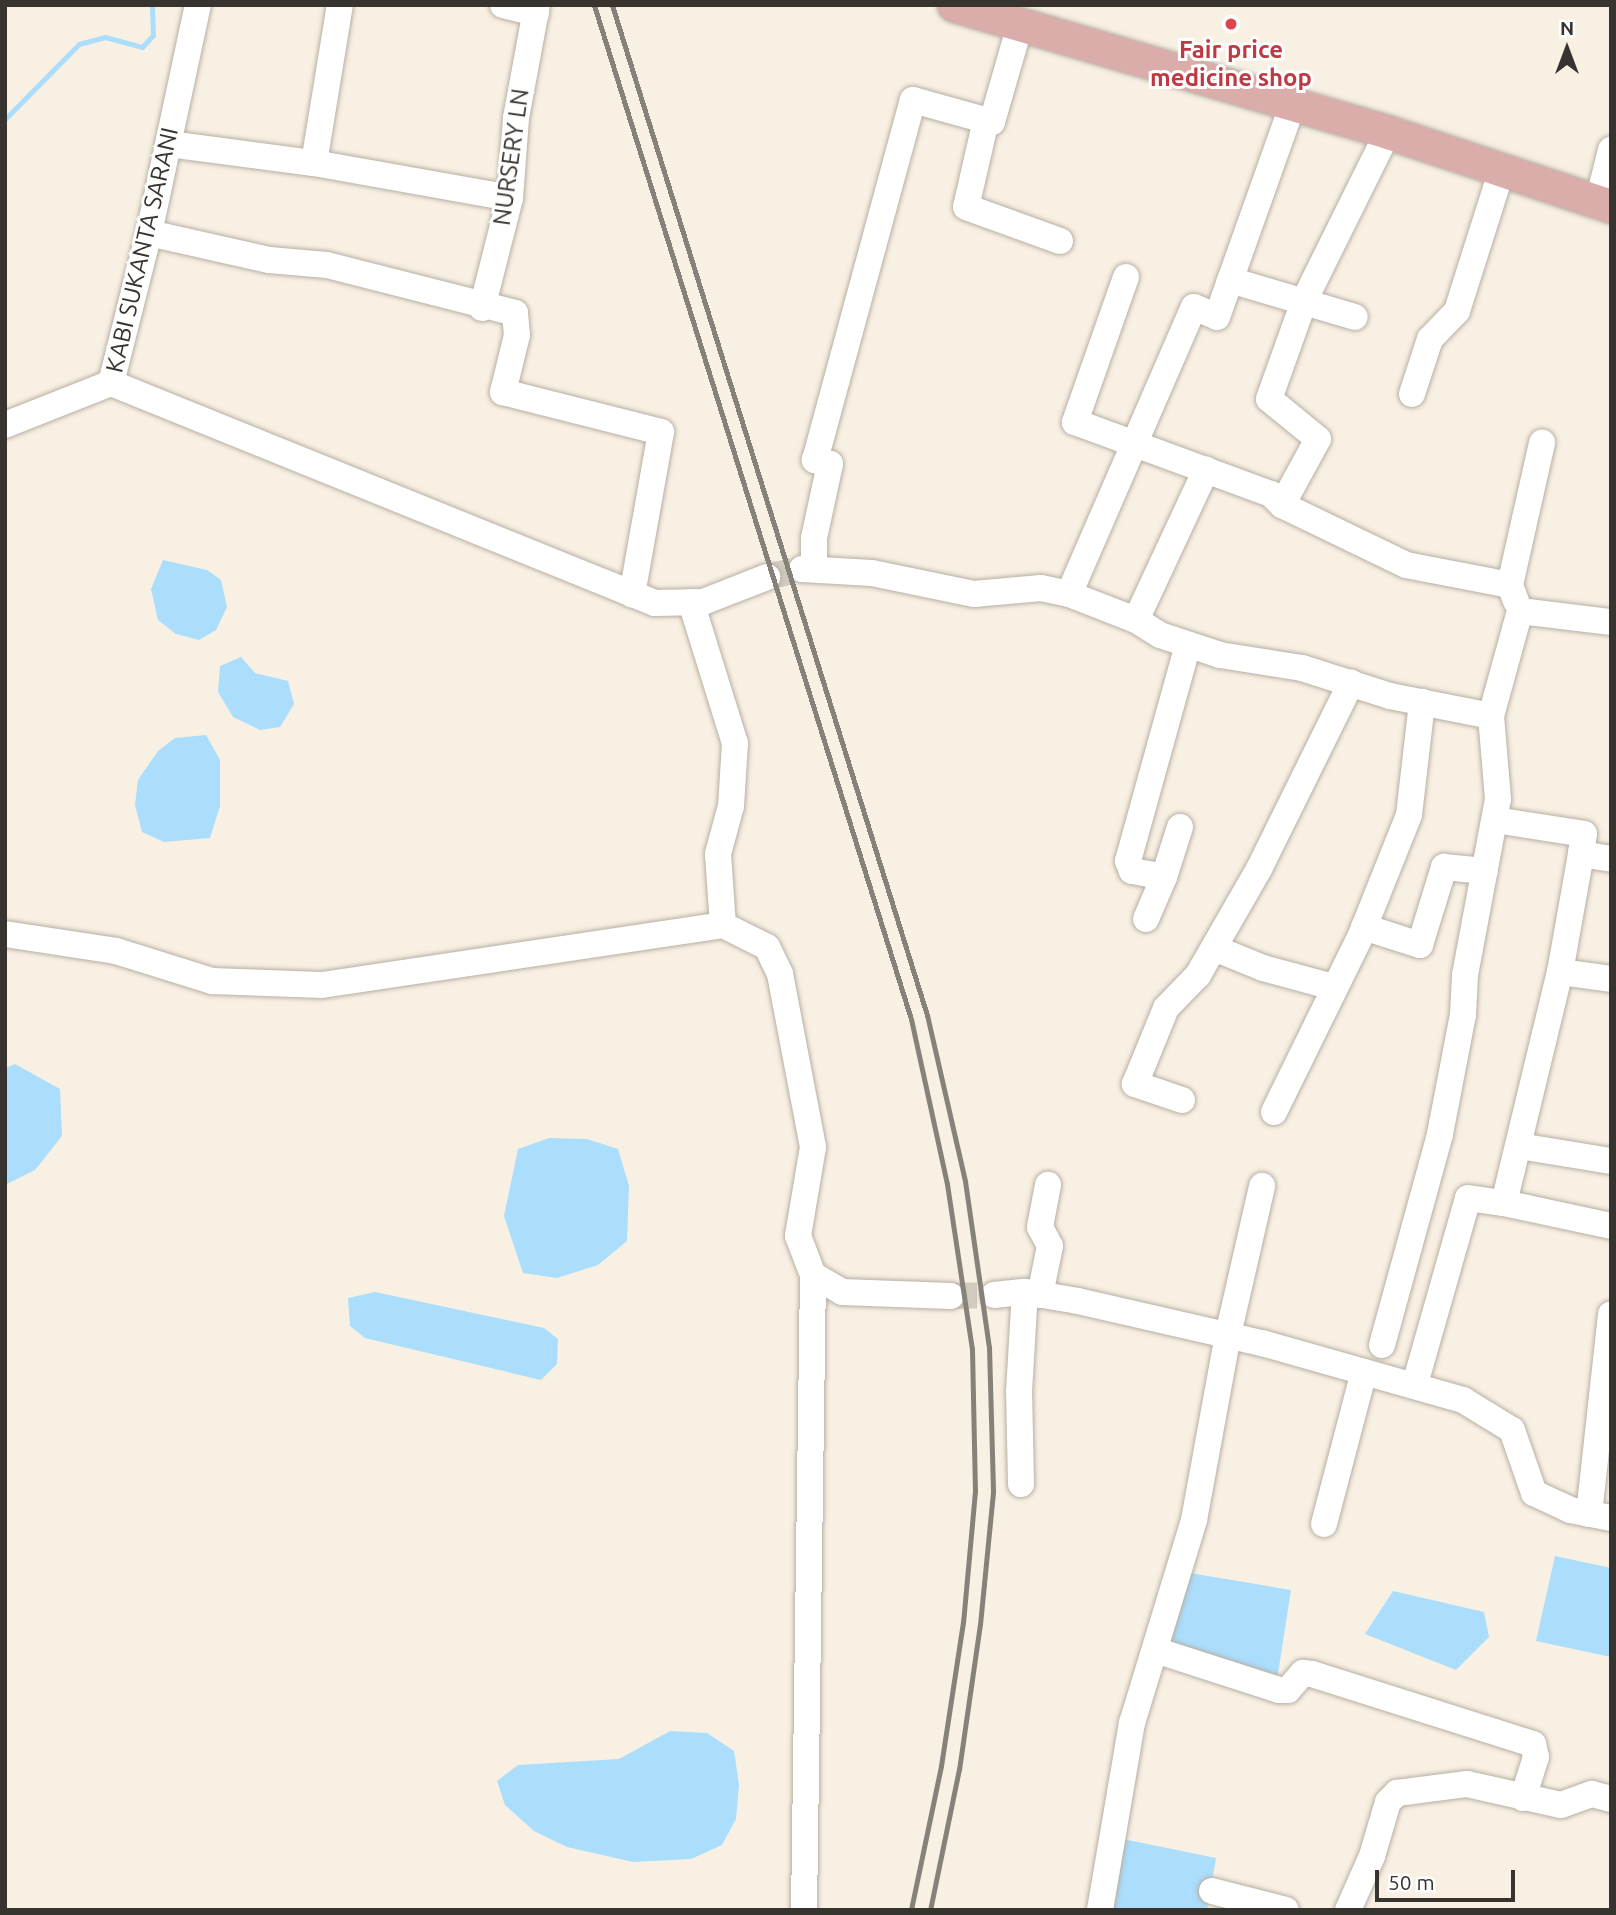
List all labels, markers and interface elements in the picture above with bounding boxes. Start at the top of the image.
north arrow [1532,14,1602,84]
marker: Fair price medicine shop [1223,16,1239,32]
text: N [1560,17,1574,39]
place label: Fair price medicine shop [1150,36,1312,92]
street label: NURSERY LN [487,87,535,227]
street label: KABI SUKANTA SARANI [100,125,184,375]
scale bar [1378,1856,1518,1900]
text: 50 m [1388,1870,1435,1894]

